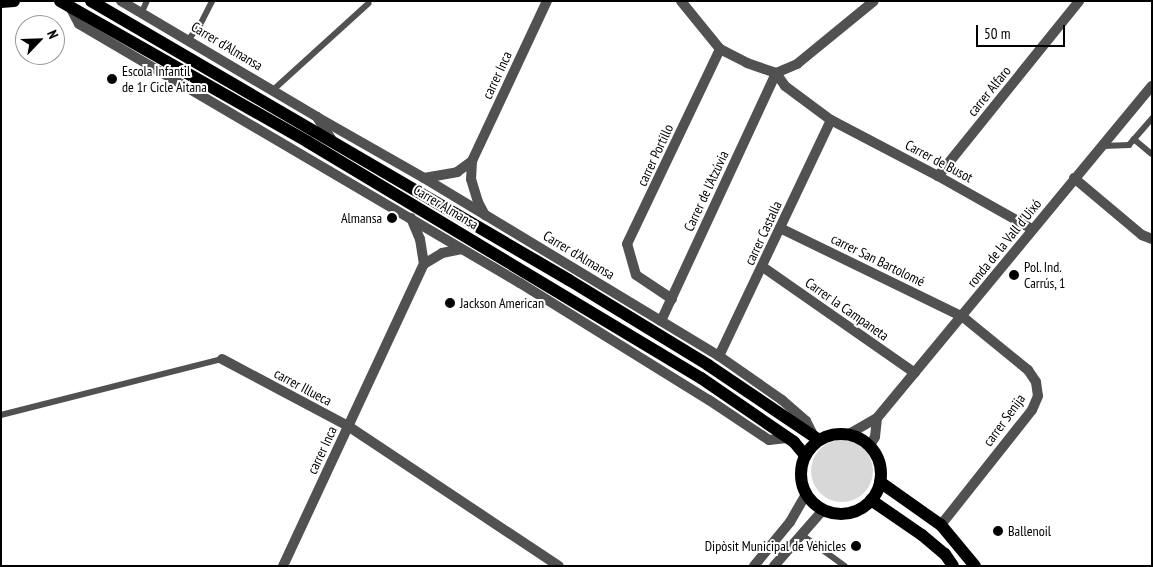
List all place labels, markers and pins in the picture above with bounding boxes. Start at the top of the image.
place label: Escola Infantil de 1r Cicle Aitana [122,63,207,95]
marker: Escola Infantil de 1r Cicle Aitana [106,73,118,85]
place label: Almansa [341,210,382,226]
marker: Almansa [386,212,398,224]
place label: Pol. Ind. Carrús, 1 [1024,259,1066,292]
marker: Pol. Ind. Carrús, 1 [1008,269,1020,281]
place label: Jackson American [460,295,544,311]
marker: Jackson American [444,297,456,309]
place label: Ballenoil [1008,523,1051,539]
marker: Ballenoil [992,525,1004,537]
place label: Dipòsit Municipal de Vehicles [704,538,846,554]
marker: Dipòsit Municipal de Vehicles [850,540,862,552]

